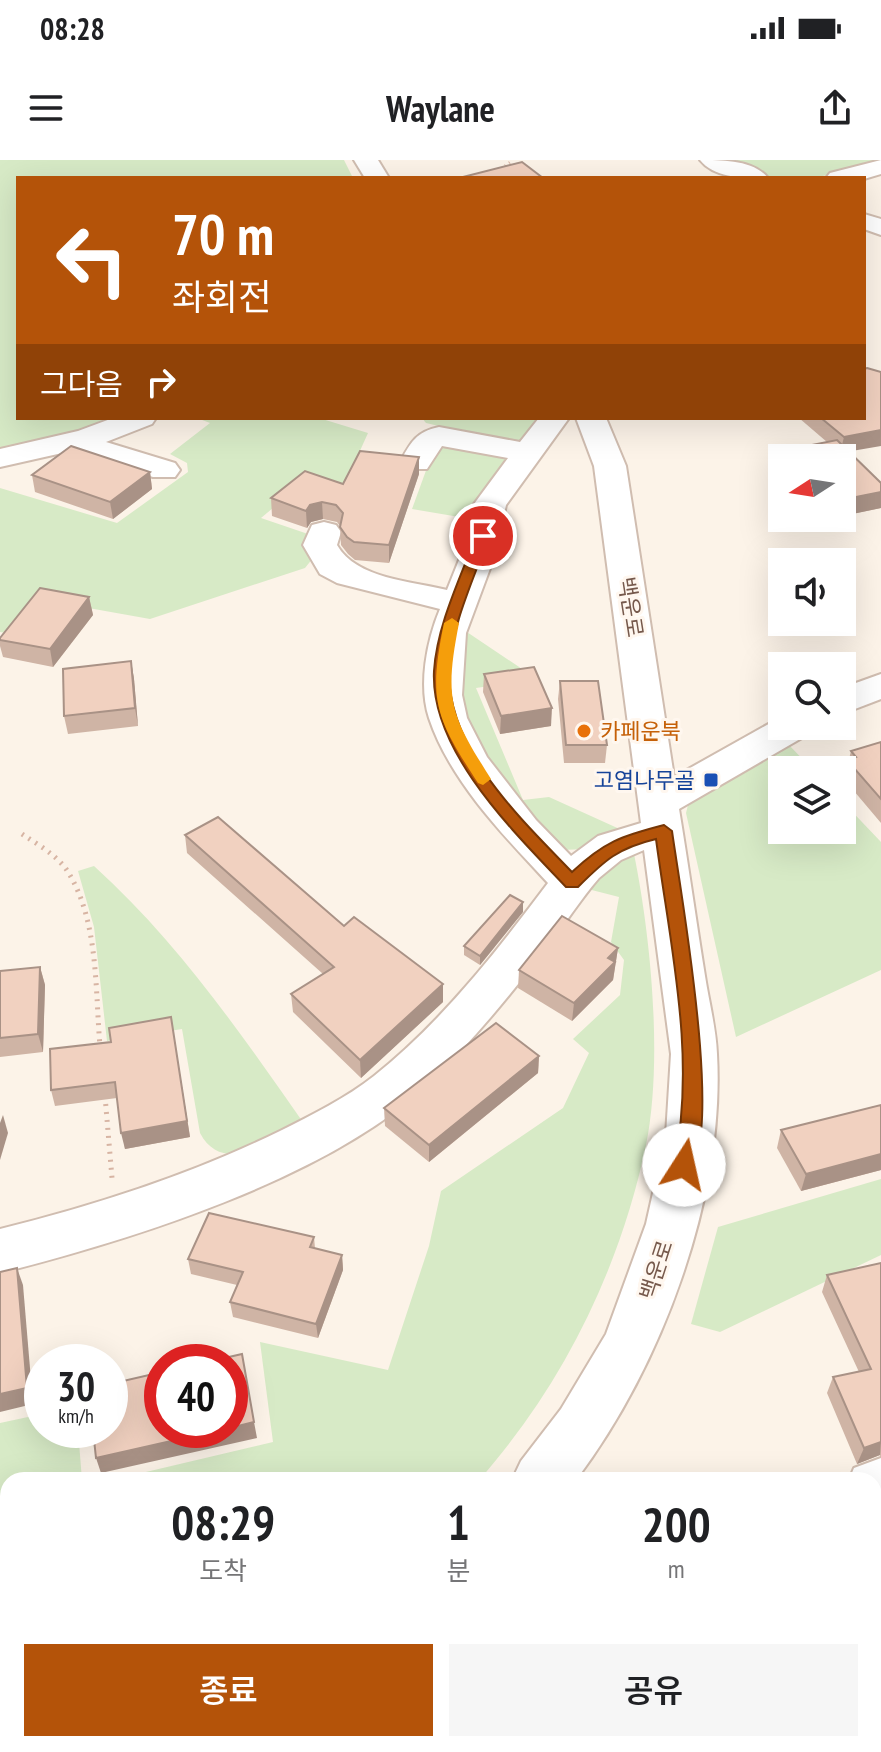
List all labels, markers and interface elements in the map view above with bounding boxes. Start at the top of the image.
text: 08:28 [40,9,105,48]
text: Waylane [386,85,495,132]
icon: menu [24,86,68,130]
icon: share [813,86,857,130]
text: 70 m [172,198,274,270]
icon: left [40,208,144,312]
text: 좌회전 [172,273,271,320]
icon: right [139,360,183,404]
text: 그다음 [40,364,123,403]
north arrow [768,444,856,532]
map controls [768,444,856,844]
pin [449,502,517,570]
icon: arrive [461,514,505,558]
button: sound [768,548,856,636]
street label: 백운로 [612,575,650,639]
button: search [768,652,856,740]
place label: 카페운북 [600,717,681,745]
marker: 카페운북 [575,722,593,740]
button: layers [768,756,856,844]
place label: 고염나무골 [594,766,695,794]
marker: 고염나무골 [702,771,720,789]
position arrow [642,1123,726,1207]
street label: 백운로 [633,1237,679,1303]
speed limit sign: 40 [144,1344,248,1448]
text: 30 [57,1360,95,1412]
text: km/h [58,1403,94,1429]
text: 08:29 [171,1491,275,1553]
text: 1 [447,1491,470,1553]
text: 200 [642,1493,711,1555]
text: m [668,1552,685,1585]
text: 도착 [199,1554,247,1587]
text: 분 [447,1554,470,1587]
button: 종료 [24,1644,433,1736]
button: 공유 [449,1644,858,1736]

